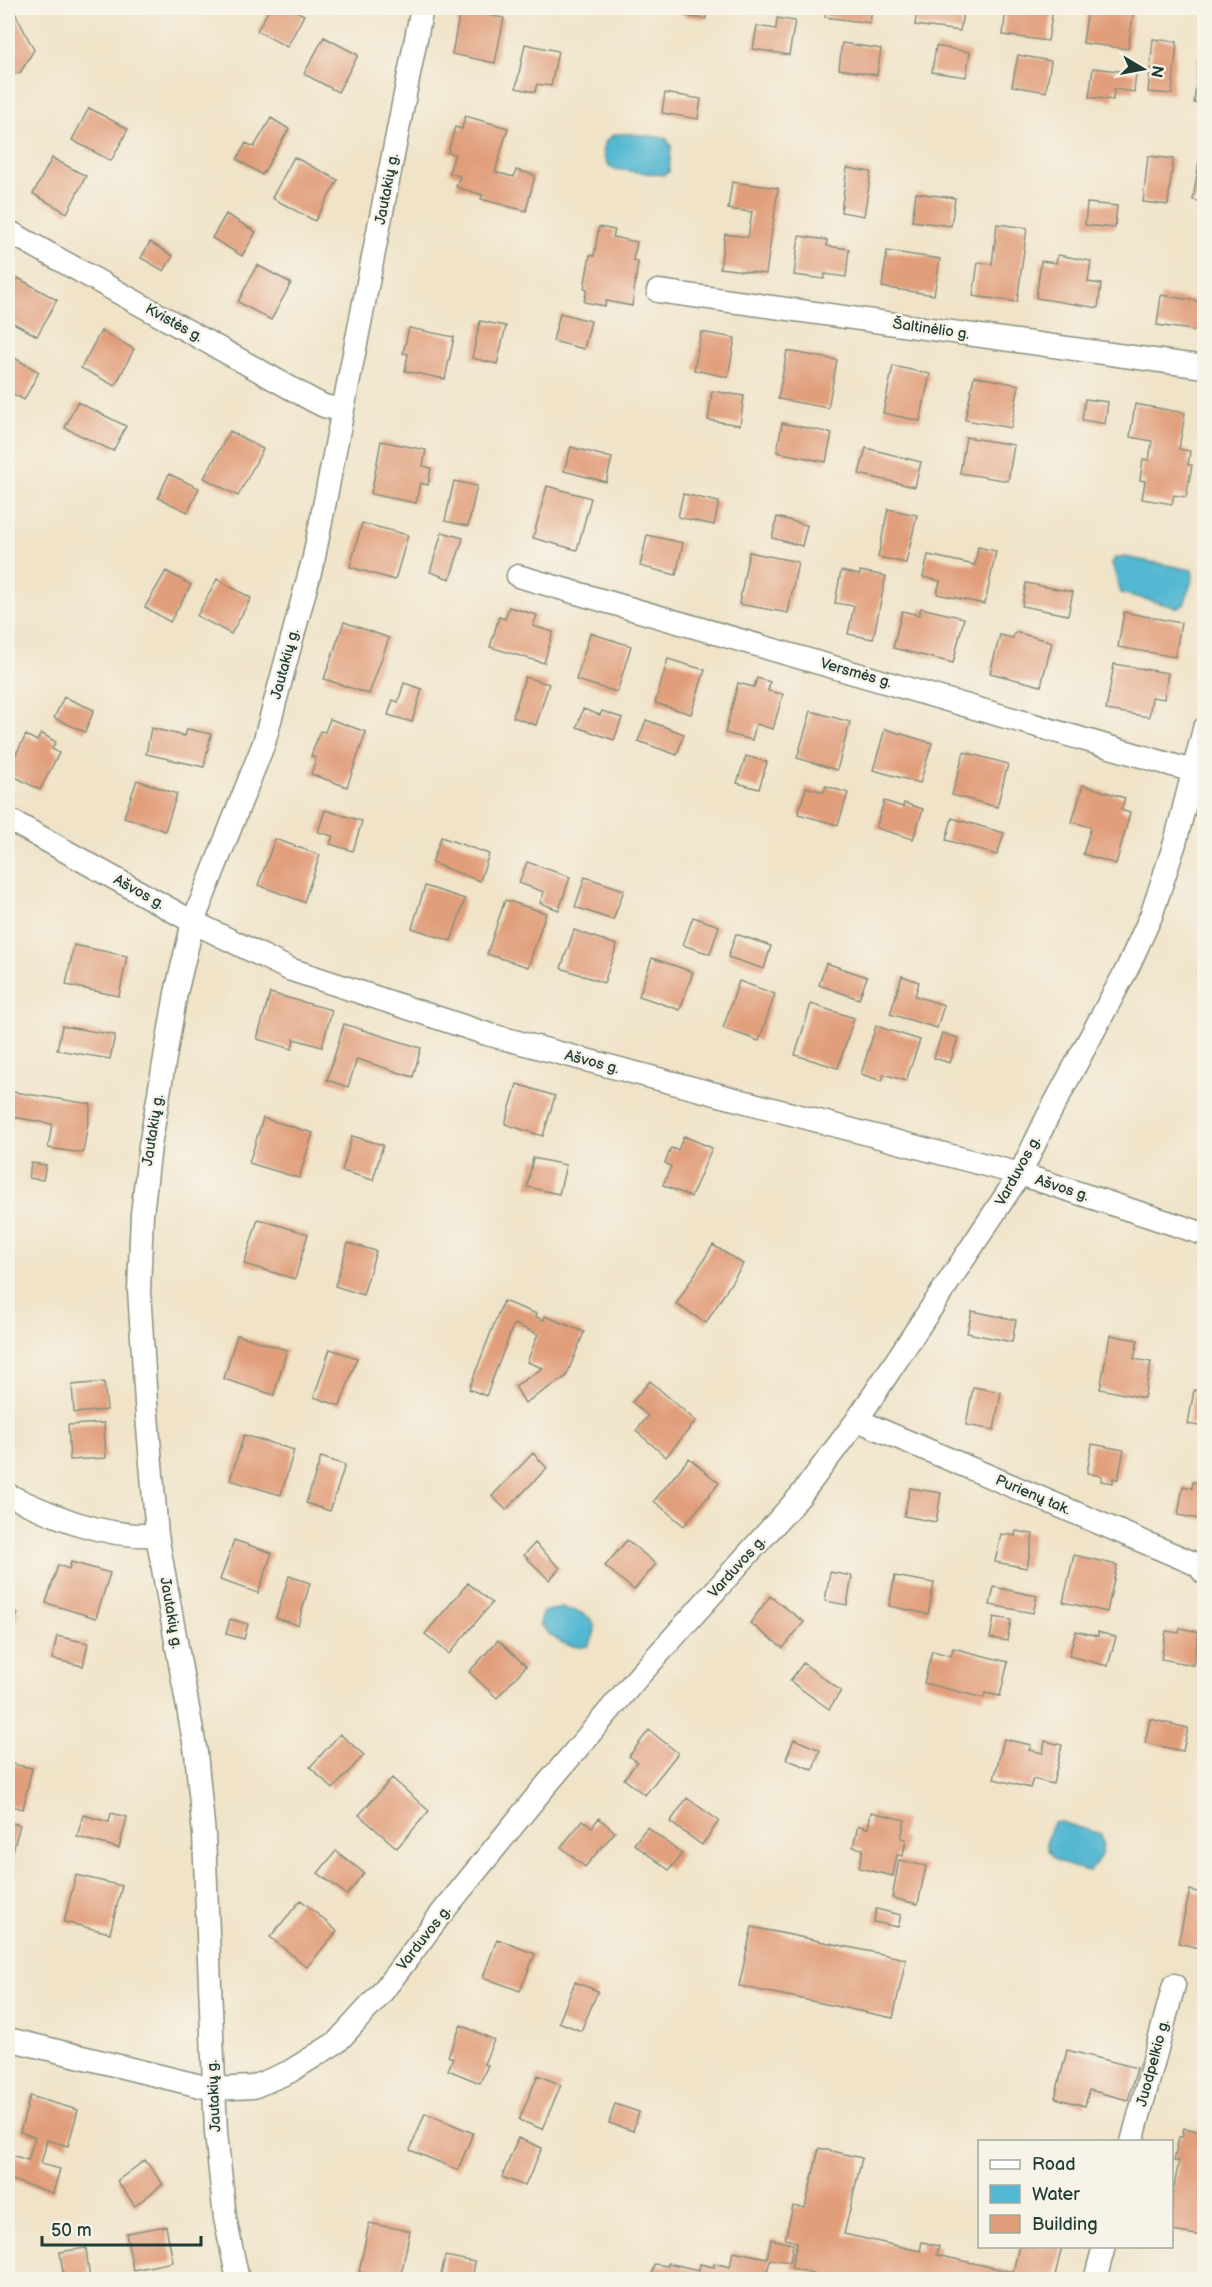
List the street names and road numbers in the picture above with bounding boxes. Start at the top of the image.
street label: Jautakių g. [371,152,403,226]
street label: Kvistės g. [142,299,206,347]
street label: Šaltinėlio g. [891,314,971,344]
street label: Jautakių g. [266,627,304,701]
street label: Versmės g. [818,654,894,692]
street label: Ašvos g. [110,870,168,914]
street label: Ašvos g. [563,1046,621,1078]
street label: Jautakių g. [138,1093,168,1167]
street label: Varduvos g. [991,1133,1045,1209]
street label: Ašvos g. [1033,1170,1091,1206]
street label: Purienų tak. [992,1471,1074,1519]
street label: Varduvos g. [704,1532,770,1602]
street label: Jautakių g. [155,1576,187,1650]
street label: Varduvos g. [393,1902,455,1974]
street label: Juodpelkio g. [1132,2017,1174,2109]
street label: Jautakių g. [203,2059,225,2133]

